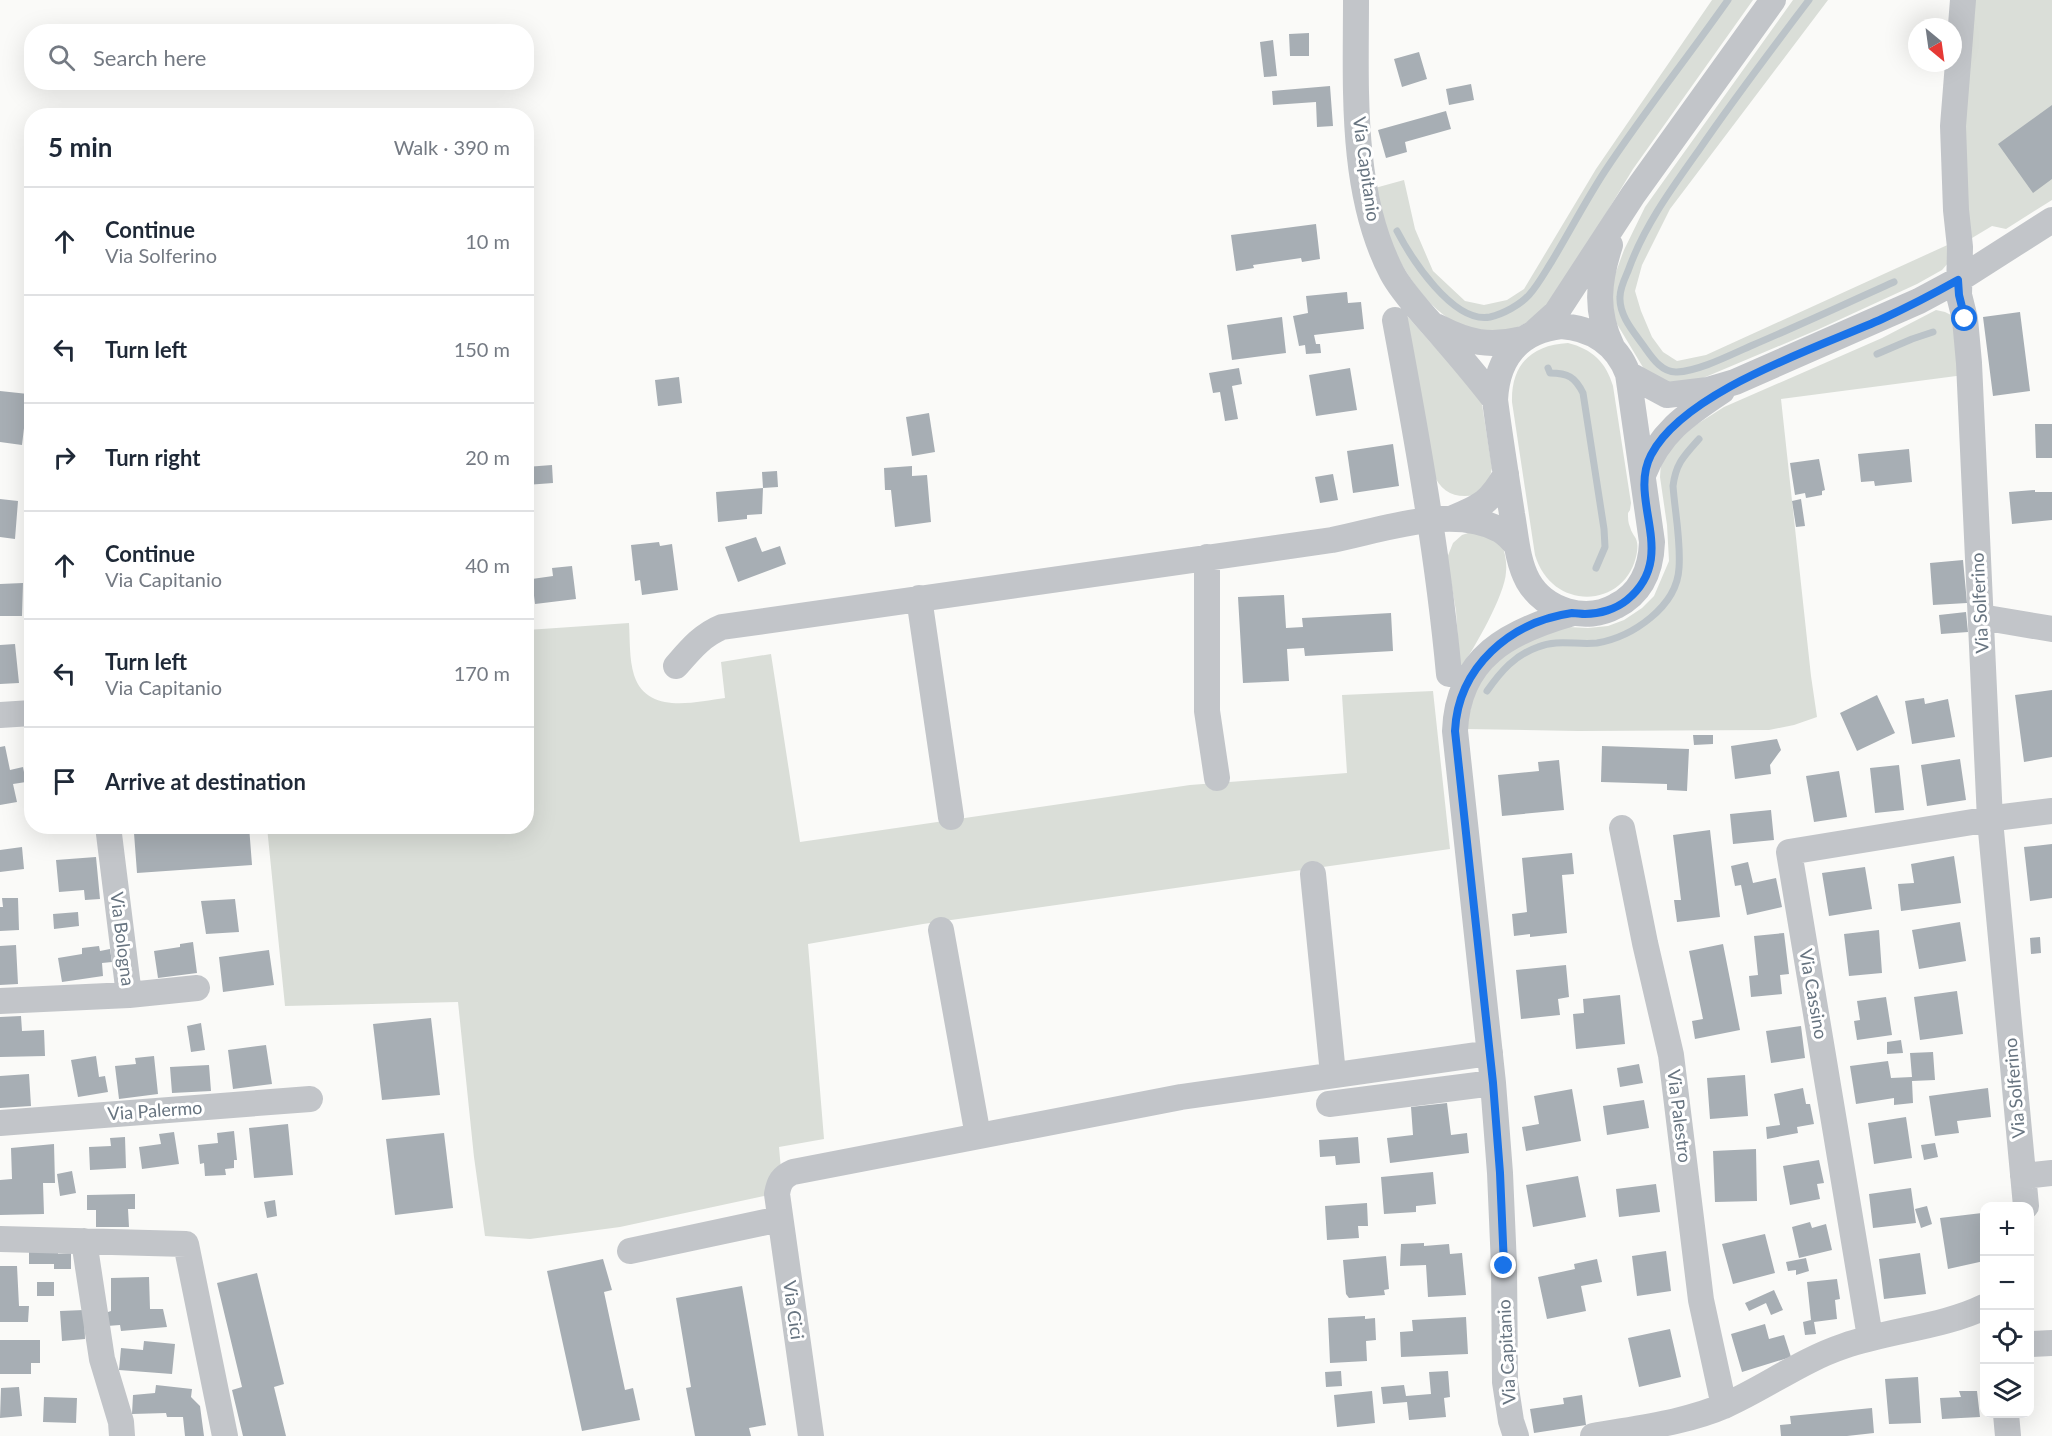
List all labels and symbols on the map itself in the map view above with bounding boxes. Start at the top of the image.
north arrow [1908,18,1962,72]
street label: Via Capitanio [1349,115,1385,223]
route start [1951,305,1977,331]
street label: Via Solferino [1965,552,1993,654]
street label: Via Bologna [106,891,140,987]
street label: Via Cassino [1795,947,1833,1041]
street label: Via Solferino [1999,1037,2029,1139]
street label: Via Palestro [1663,1068,1697,1164]
street label: Via Palermo [107,1096,203,1124]
route end [1490,1252,1516,1278]
street label: Via Cici [779,1279,809,1341]
street label: Via Capitanio [1492,1299,1520,1405]

